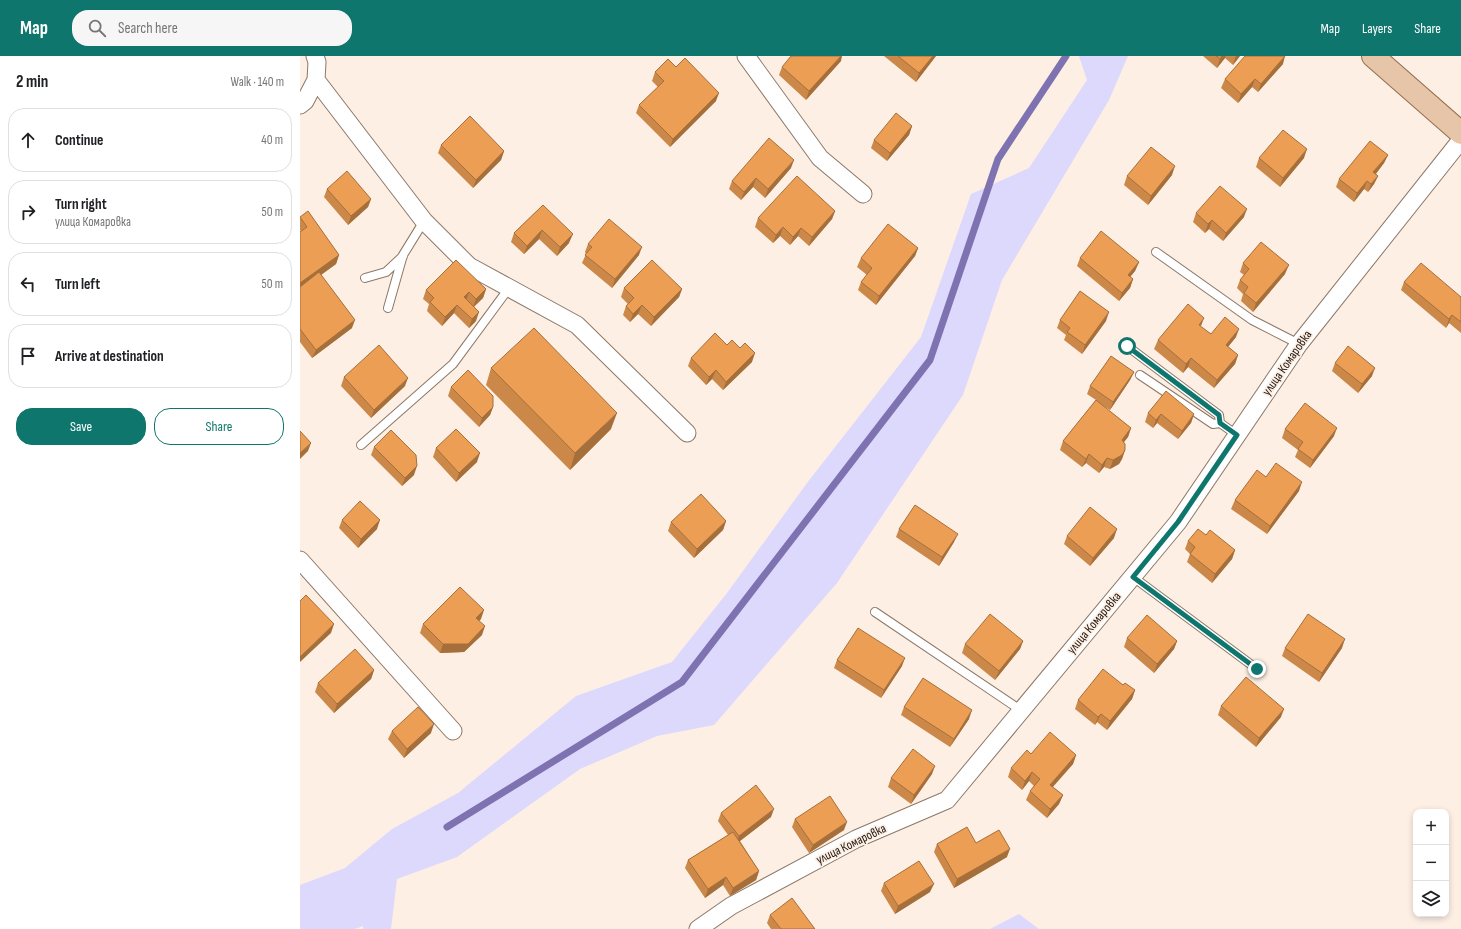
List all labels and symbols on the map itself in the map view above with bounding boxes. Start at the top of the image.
street label: улица Комаровка [1259,327,1315,399]
route start [1118,337,1136,355]
street label: улица Комаровка [1063,589,1125,657]
route end [1248,660,1266,678]
street label: улица Комаровка [813,820,889,868]

